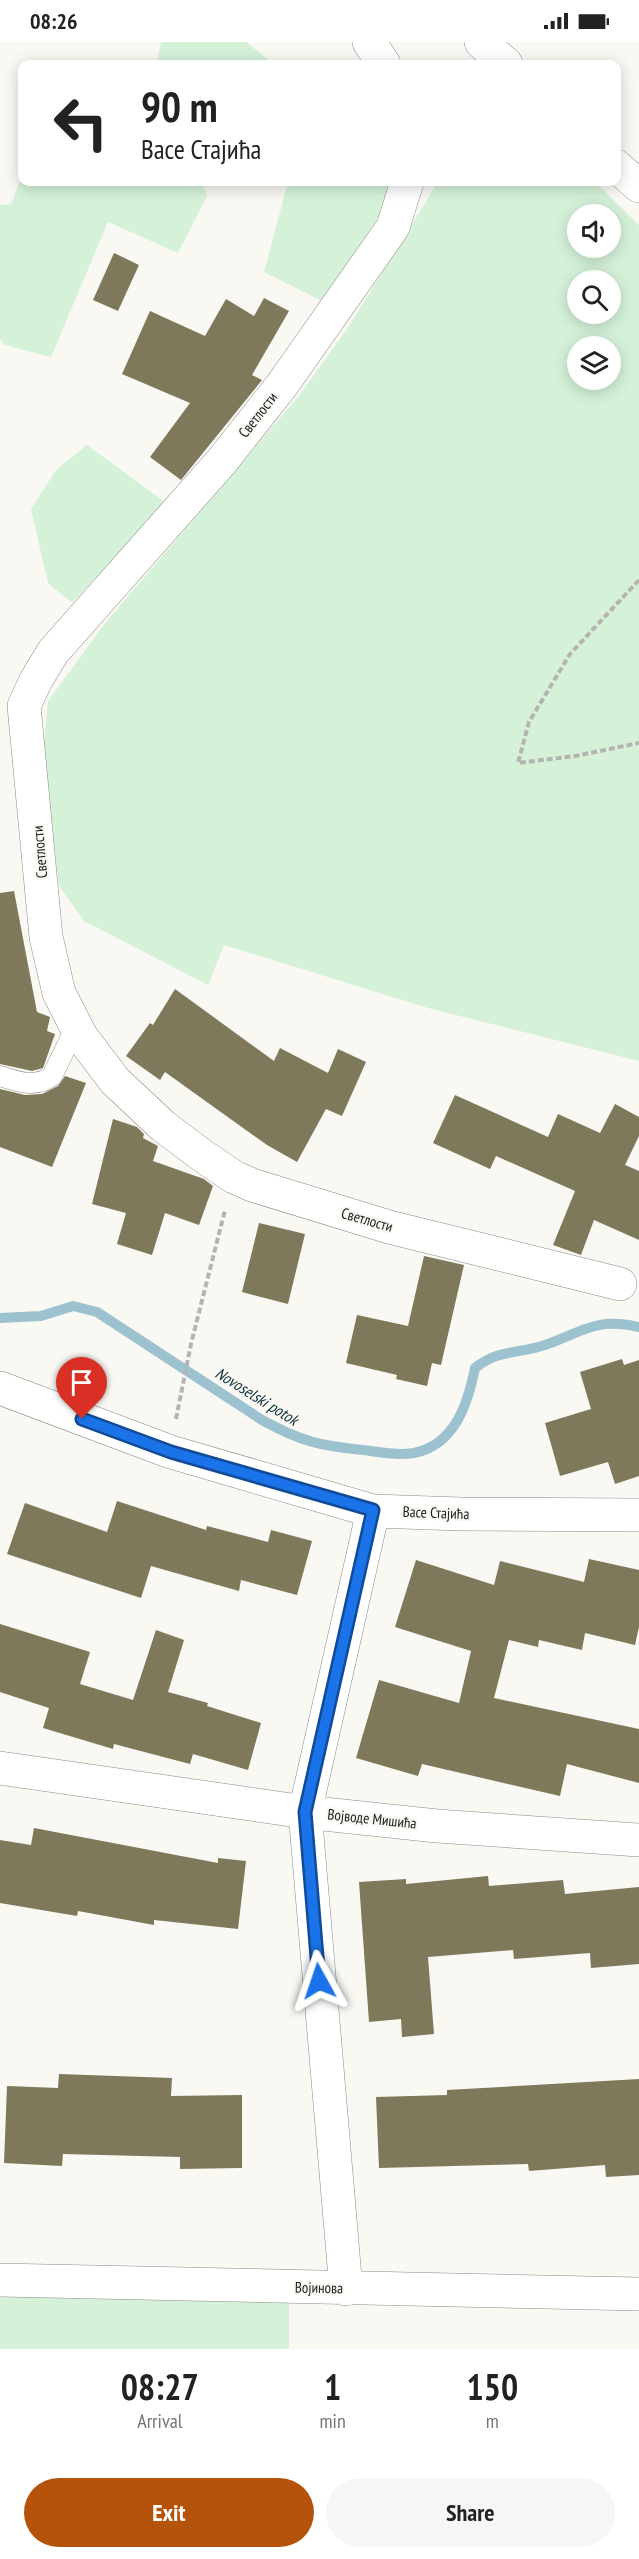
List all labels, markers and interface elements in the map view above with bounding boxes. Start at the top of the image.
text: 08:26 [30,7,78,35]
text: 90 m [141,79,218,134]
icon: left [42,84,120,162]
text: Васе Стајића [141,132,261,166]
map controls [567,204,621,390]
button: sound [567,204,621,258]
button: search [567,270,621,324]
button: layers [567,336,621,390]
street label: Светлости [234,388,281,441]
street label: Светлости [28,825,51,879]
street label: Светлости [339,1203,395,1236]
pin [56,1357,107,1419]
water label: Novoselski potok [212,1363,304,1430]
icon: arrive [65,1366,98,1399]
street label: Васе Стајића [402,1502,470,1523]
street label: Војводе Мишића [327,1804,418,1833]
position arrow [287,1949,351,2013]
street label: Војинова [295,2278,343,2297]
text: 08:27 [121,2363,199,2410]
text: 1 [324,2363,341,2410]
text: 150 [467,2363,518,2410]
text: Arrival [137,2408,182,2434]
text: min [320,2408,346,2434]
text: m [486,2408,499,2434]
button: Exit [24,2478,314,2547]
button: Share [326,2478,615,2547]

